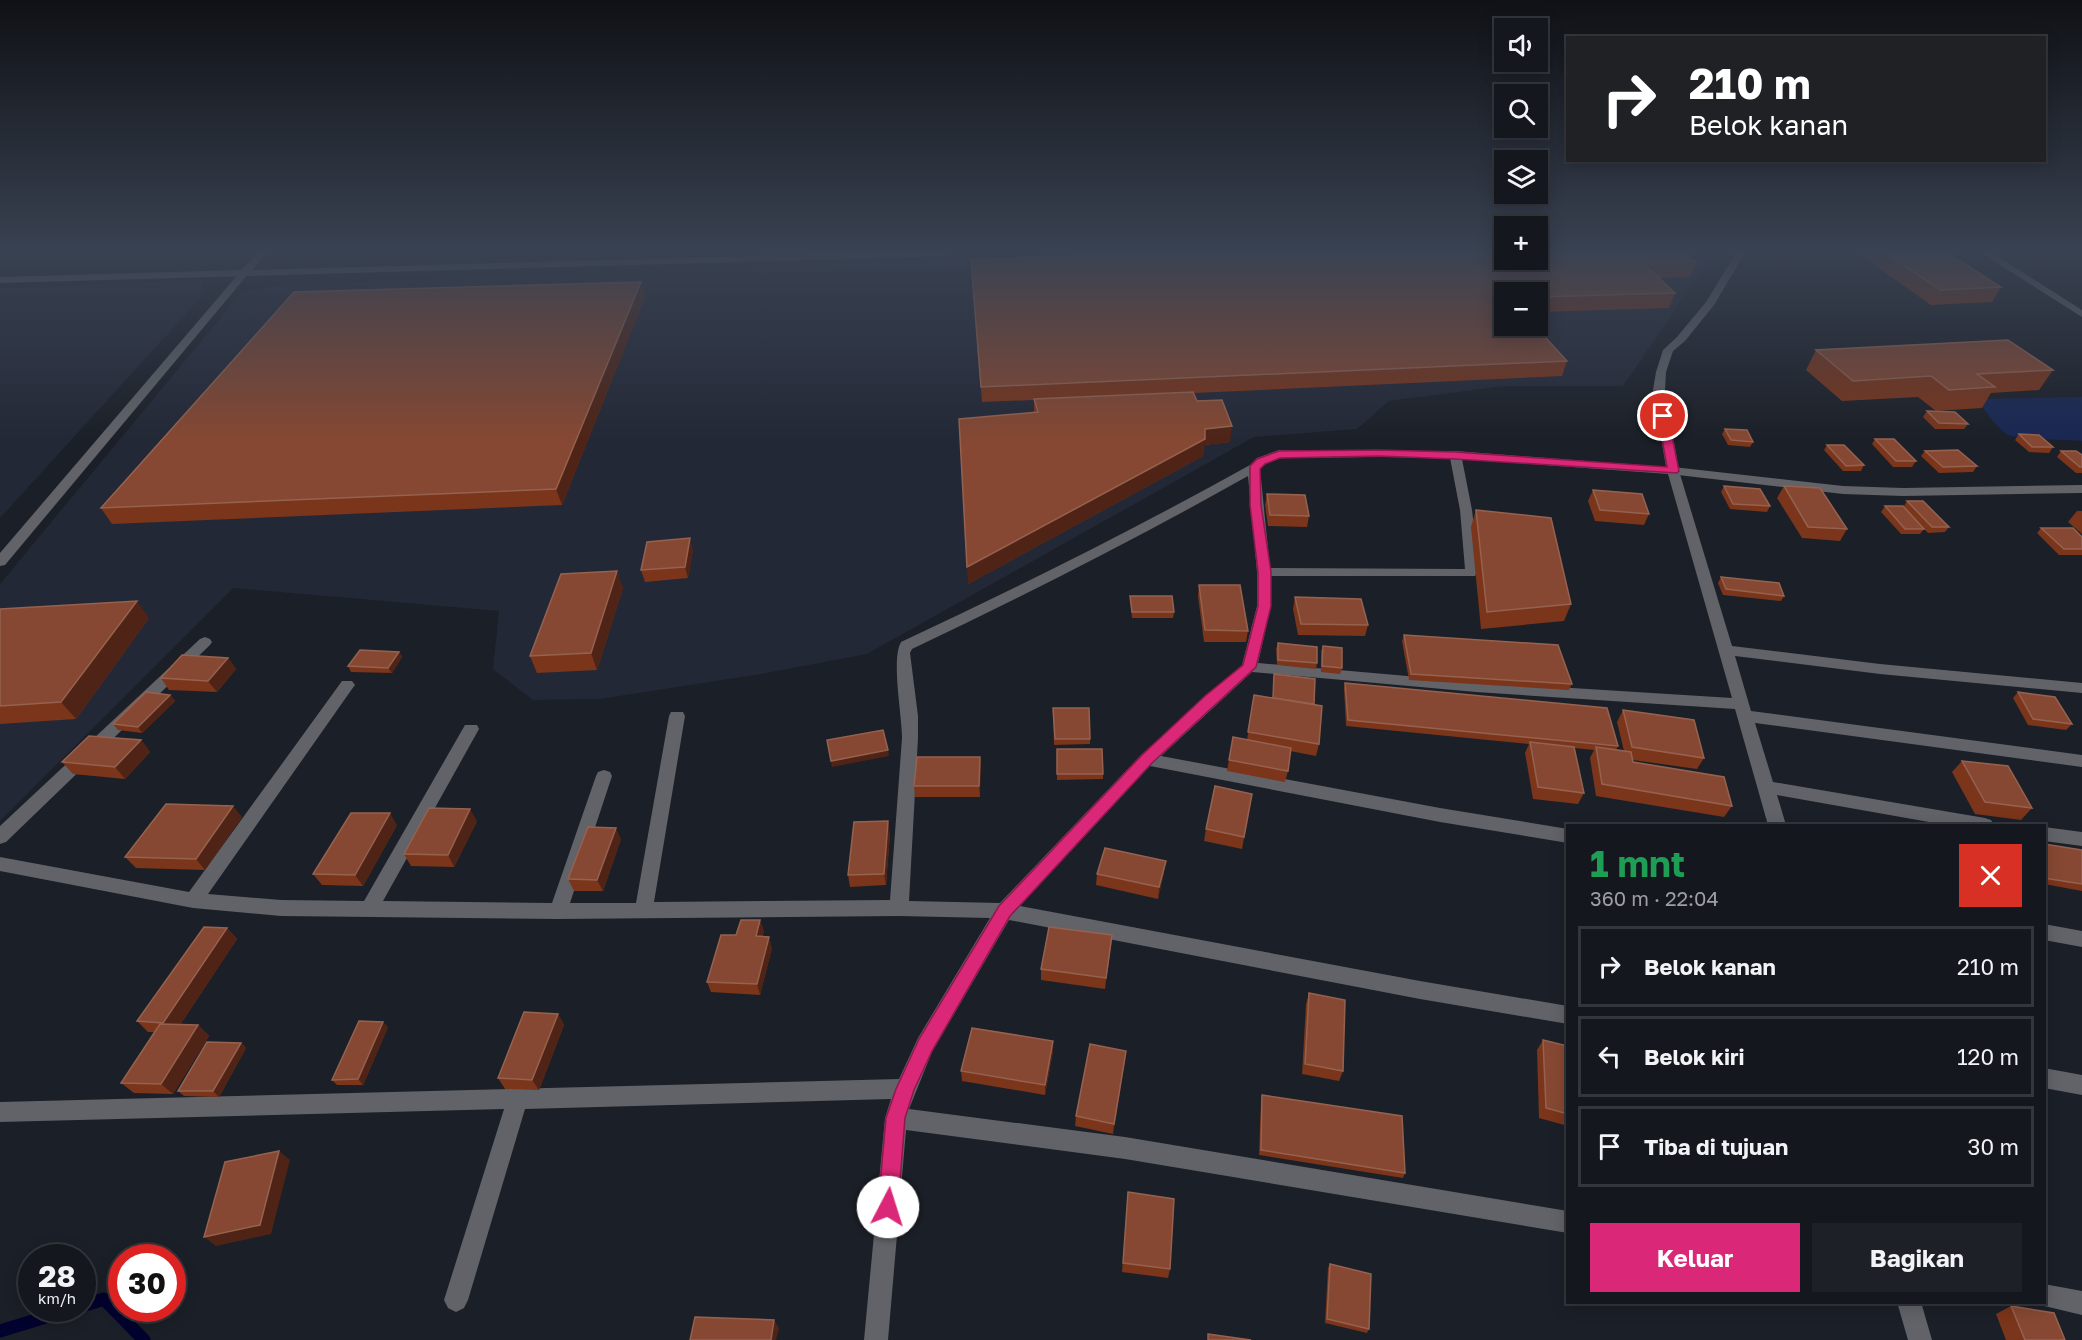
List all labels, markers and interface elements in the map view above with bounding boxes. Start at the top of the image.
map controls [1494,18,1548,336]
button: sound [1494,18,1548,72]
text: 210 m [1689,58,1811,108]
icon: right [1590,60,1668,138]
button: search [1494,84,1548,138]
text: Belok kanan [1689,109,1848,141]
button: layers [1494,150,1548,204]
button: + [1494,216,1548,270]
button: − [1494,282,1548,336]
pin [1637,390,1688,441]
icon: arrive [1646,399,1679,432]
text: 1 mnt [1590,842,1685,885]
button: close [1959,844,2022,907]
text: 360 m · 22:04 [1590,886,1719,910]
icon: right [1593,950,1626,983]
text: Belok kanan [1644,953,1776,980]
text: 210 m [1957,953,2019,980]
icon: left [1593,1040,1626,1073]
text: Belok kiri [1644,1043,1745,1070]
text: 120 m [1957,1043,2019,1070]
icon: arrive [1593,1130,1626,1163]
text: Tiba di tujuan [1644,1133,1788,1160]
text: 30 m [1968,1133,2019,1160]
position arrow [856,1175,920,1239]
button: Keluar [1590,1223,1800,1292]
button: Bagikan [1812,1223,2022,1292]
speed limit sign: 30 [108,1244,186,1322]
text: 28 [38,1258,76,1294]
text: km/h [38,1289,76,1307]

